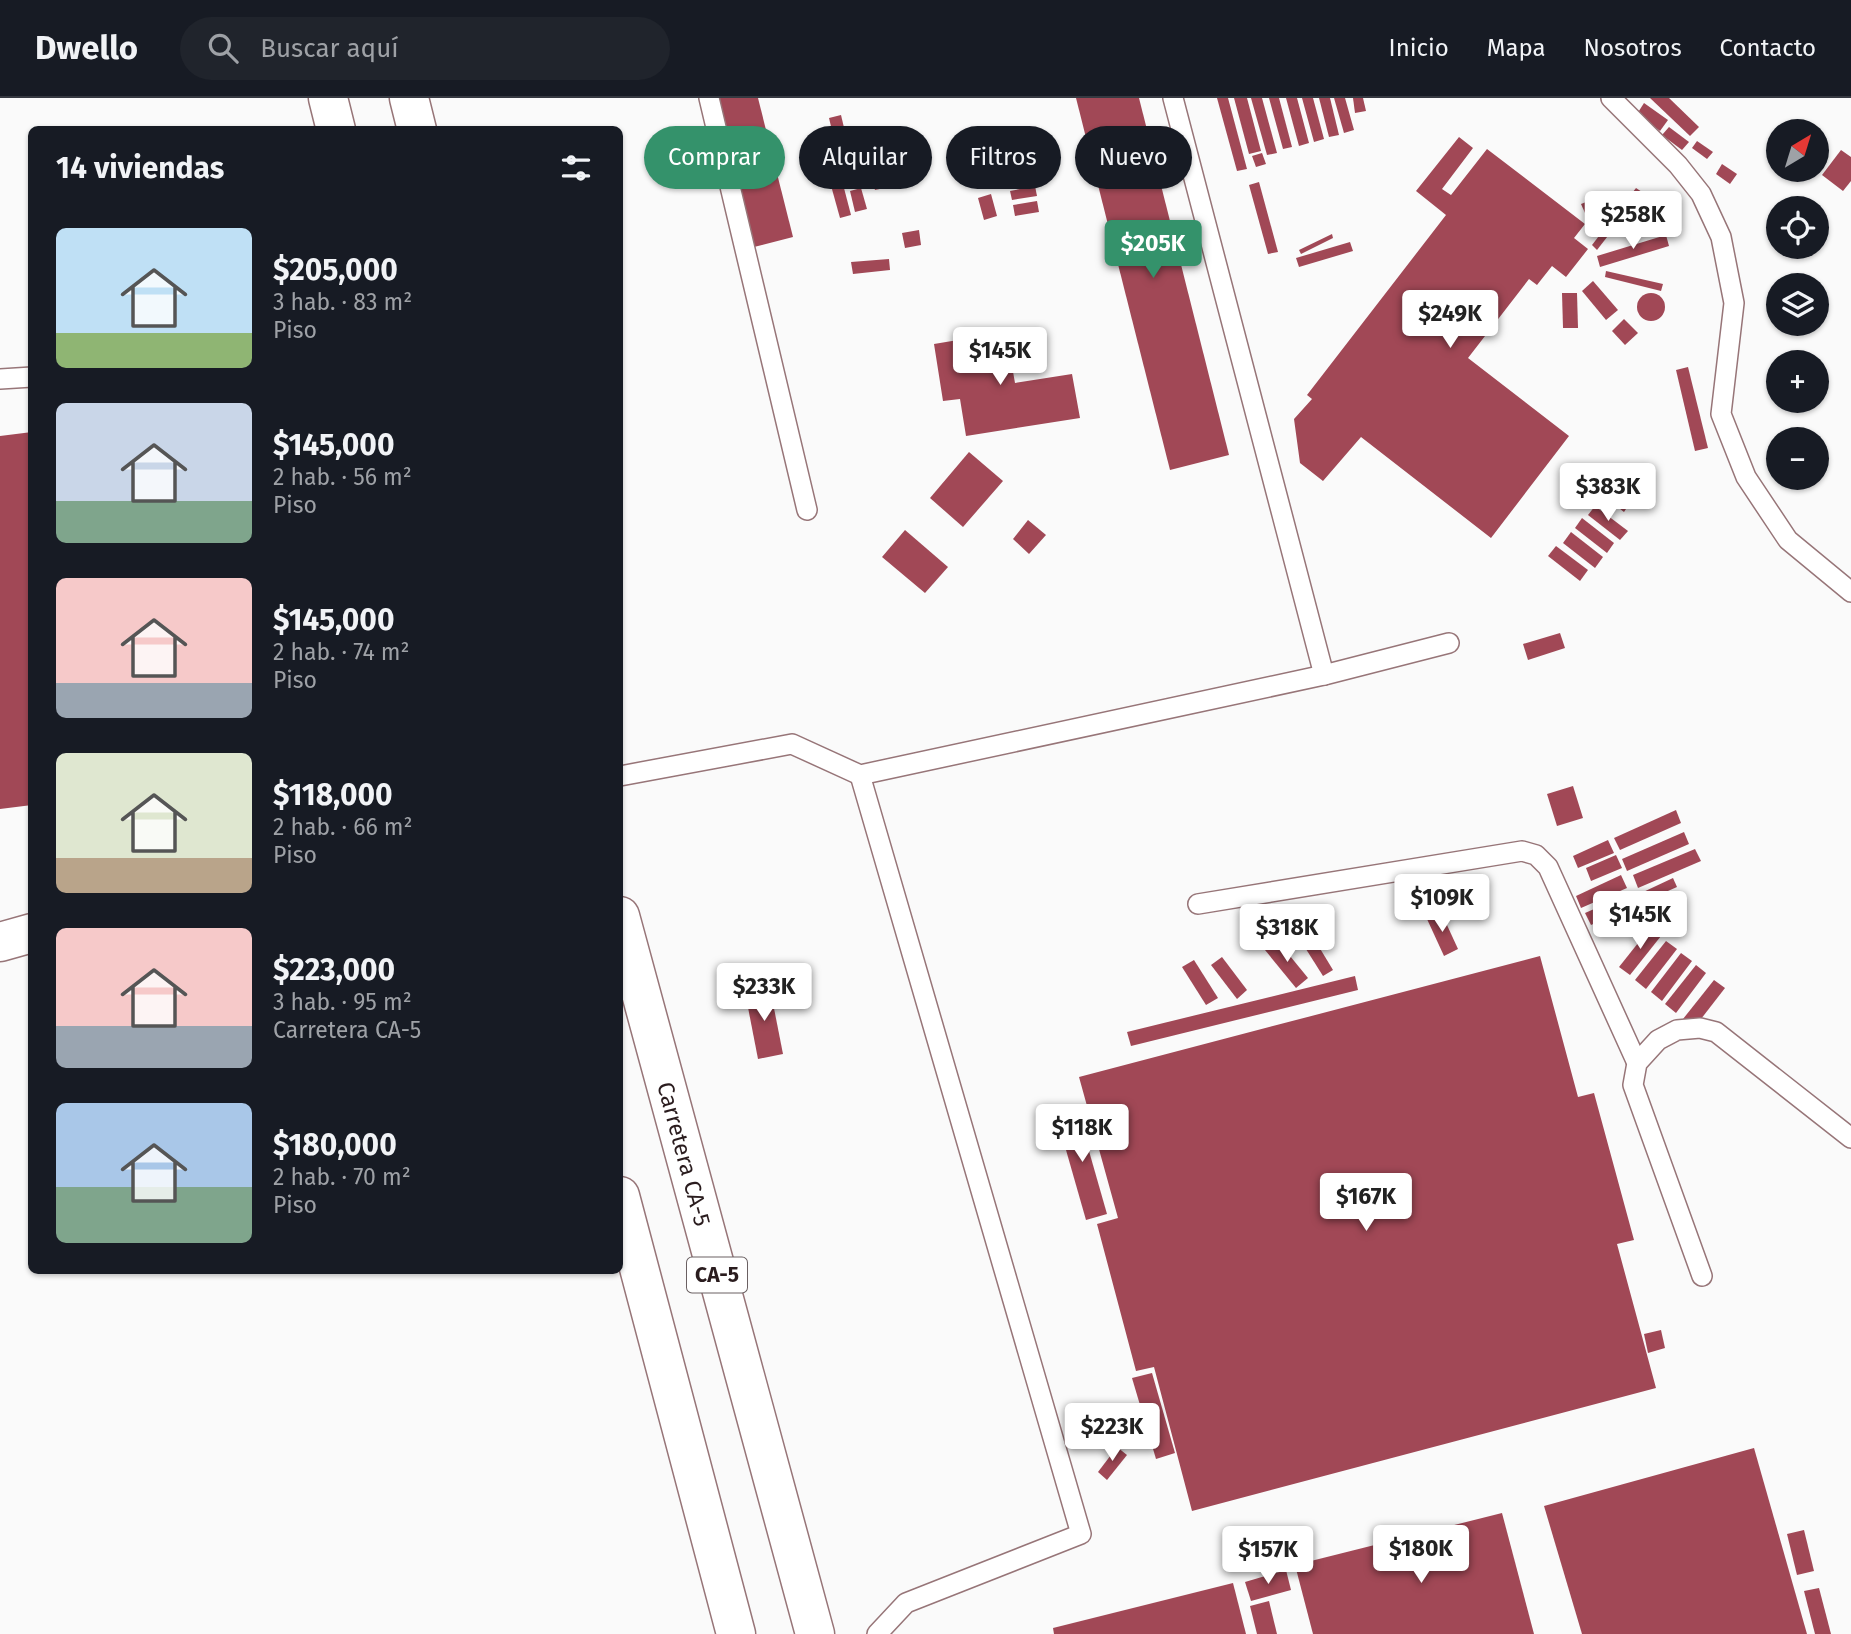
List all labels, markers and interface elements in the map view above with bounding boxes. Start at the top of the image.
search box [180,17,670,80]
text: Dwello [35,28,138,68]
icon: search [204,29,242,67]
text: Buscar aquí [260,33,399,64]
text: Inicio [1389,34,1449,62]
text: Mapa [1487,34,1546,62]
text: Nosotros [1584,34,1682,62]
text: Contacto [1720,34,1816,62]
north arrow [1766,119,1829,182]
map controls [1766,119,1829,490]
chip: Comprar [644,126,785,189]
chip: Alquilar [799,126,932,189]
chip: Filtros [946,126,1061,189]
chip: Nuevo [1075,126,1192,189]
icon: filters [557,149,595,187]
text: 14 viviendas [56,150,224,186]
pin: $258K [1584,192,1682,251]
button: locate [1766,196,1829,259]
text: $258K [1601,200,1665,228]
pin: $205K [1104,220,1202,280]
text: $205K [1121,229,1185,257]
text: $205,000 [273,252,398,288]
icon: home [112,256,196,340]
button: layers [1766,273,1829,336]
text: 3 hab. · 83 m² [273,288,412,316]
pin: $249K [1401,290,1499,350]
text: $249K [1418,299,1482,327]
text: Piso [273,316,317,344]
pin: $145K [951,328,1049,387]
text: $145K [969,336,1031,364]
button: + [1766,350,1829,413]
text: $145,000 [273,427,394,463]
button: − [1766,427,1829,490]
icon: home [112,431,196,515]
text: 2 hab. · 56 m² [273,463,412,491]
pin: $383K [1559,464,1657,523]
text: $383K [1576,472,1640,500]
text: Piso [273,491,317,519]
text: $145,000 [273,602,394,638]
icon: home [112,606,196,690]
text: 2 hab. · 74 m² [273,638,410,666]
text: Piso [273,666,317,694]
text: $118,000 [273,777,393,813]
icon: home [112,781,196,865]
text: 2 hab. · 66 m² [273,813,413,841]
text: Piso [273,841,317,869]
pin: $109K [1393,874,1491,934]
text: $109K [1410,883,1474,911]
pin: $145K [1591,892,1689,951]
text: $145K [1609,900,1671,928]
pin: $318K [1238,904,1336,964]
text: $318K [1256,913,1318,941]
text: $223,000 [273,952,395,988]
icon: home [112,956,196,1040]
pin: $233K [715,964,813,1023]
text: $233K [733,972,795,1000]
text: 3 hab. · 95 m² [273,988,412,1016]
text: Carretera CA-5 [273,1016,421,1044]
street label: Carretera CA-5 [651,1079,717,1229]
pin: $118K [1033,1104,1131,1164]
text: $118K [1052,1113,1112,1141]
text: $180,000 [273,1127,397,1163]
icon: home [112,1131,196,1215]
text: 2 hab. · 70 m² [273,1163,411,1191]
pin: $167K [1317,1174,1415,1233]
text: $167K [1336,1182,1396,1210]
text: Piso [273,1191,317,1219]
road number: CA-5 [687,1258,747,1292]
pin: $223K [1063,1404,1161,1463]
text: $223K [1081,1412,1143,1440]
pin: $157K [1219,1526,1317,1586]
pin: $180K [1372,1526,1470,1585]
text: $180K [1389,1534,1453,1562]
text: $157K [1238,1535,1298,1563]

